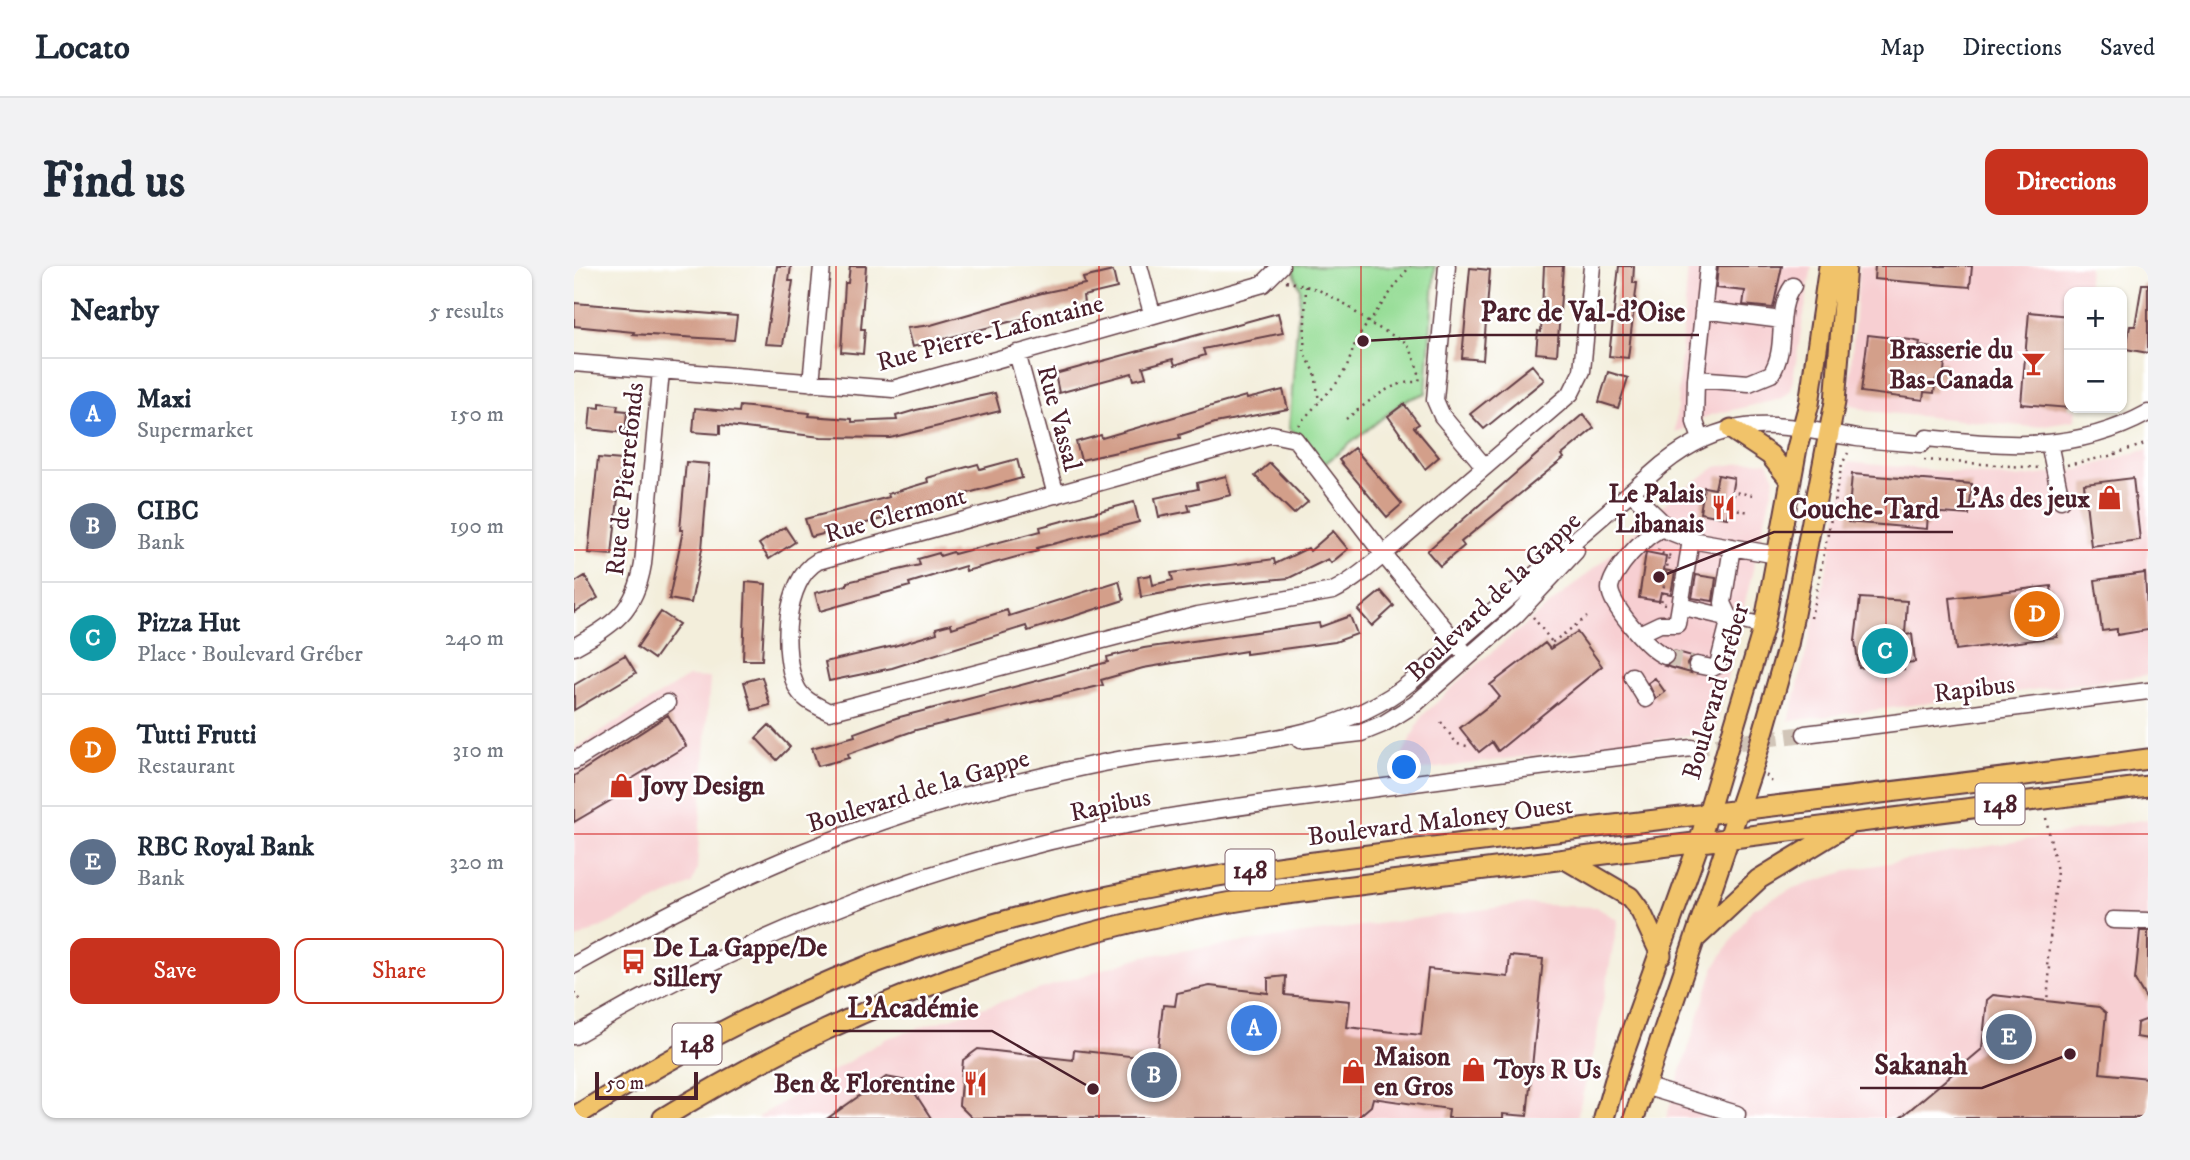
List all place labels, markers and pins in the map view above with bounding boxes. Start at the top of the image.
callout: Parc de Val-d'Oise [1466,286,1699,335]
place label: Brasserie du Bas-Canada [1889,334,2014,397]
bar icon: Brasserie du Bas-Canada [2019,350,2047,378]
place label: Le Palais Libanais [1609,478,1704,541]
callout: Couche-Tard [1774,483,1953,532]
place label: L'As des jeux [1956,483,2090,516]
shop icon: L'As des jeux [2096,484,2124,512]
restaurant icon: Le Palais Libanais [1710,494,1738,522]
pin: D [2014,588,2060,640]
pin: C [1862,625,1908,677]
place label: Jovy Design [638,770,765,803]
shop icon: Jovy Design [607,771,635,799]
place label: De La Gappe/De Sillery [653,932,828,995]
bus stop icon: De La Gappe/De Sillery [619,948,647,976]
callout: L'Académie [833,982,992,1031]
pin: A [1231,1002,1277,1054]
pin: E [1986,1011,2032,1063]
callout: Sakanah [1860,1039,1982,1088]
place label: Maison en Gros [1374,1041,1453,1104]
pin: B [1131,1049,1177,1101]
place label: Toys R Us [1493,1054,1602,1087]
shop icon: Toys R Us [1460,1055,1488,1083]
shop icon: Maison en Gros [1340,1057,1368,1085]
place label: Ben & Florentine [774,1068,955,1101]
restaurant icon: Ben & Florentine [961,1069,989,1097]

